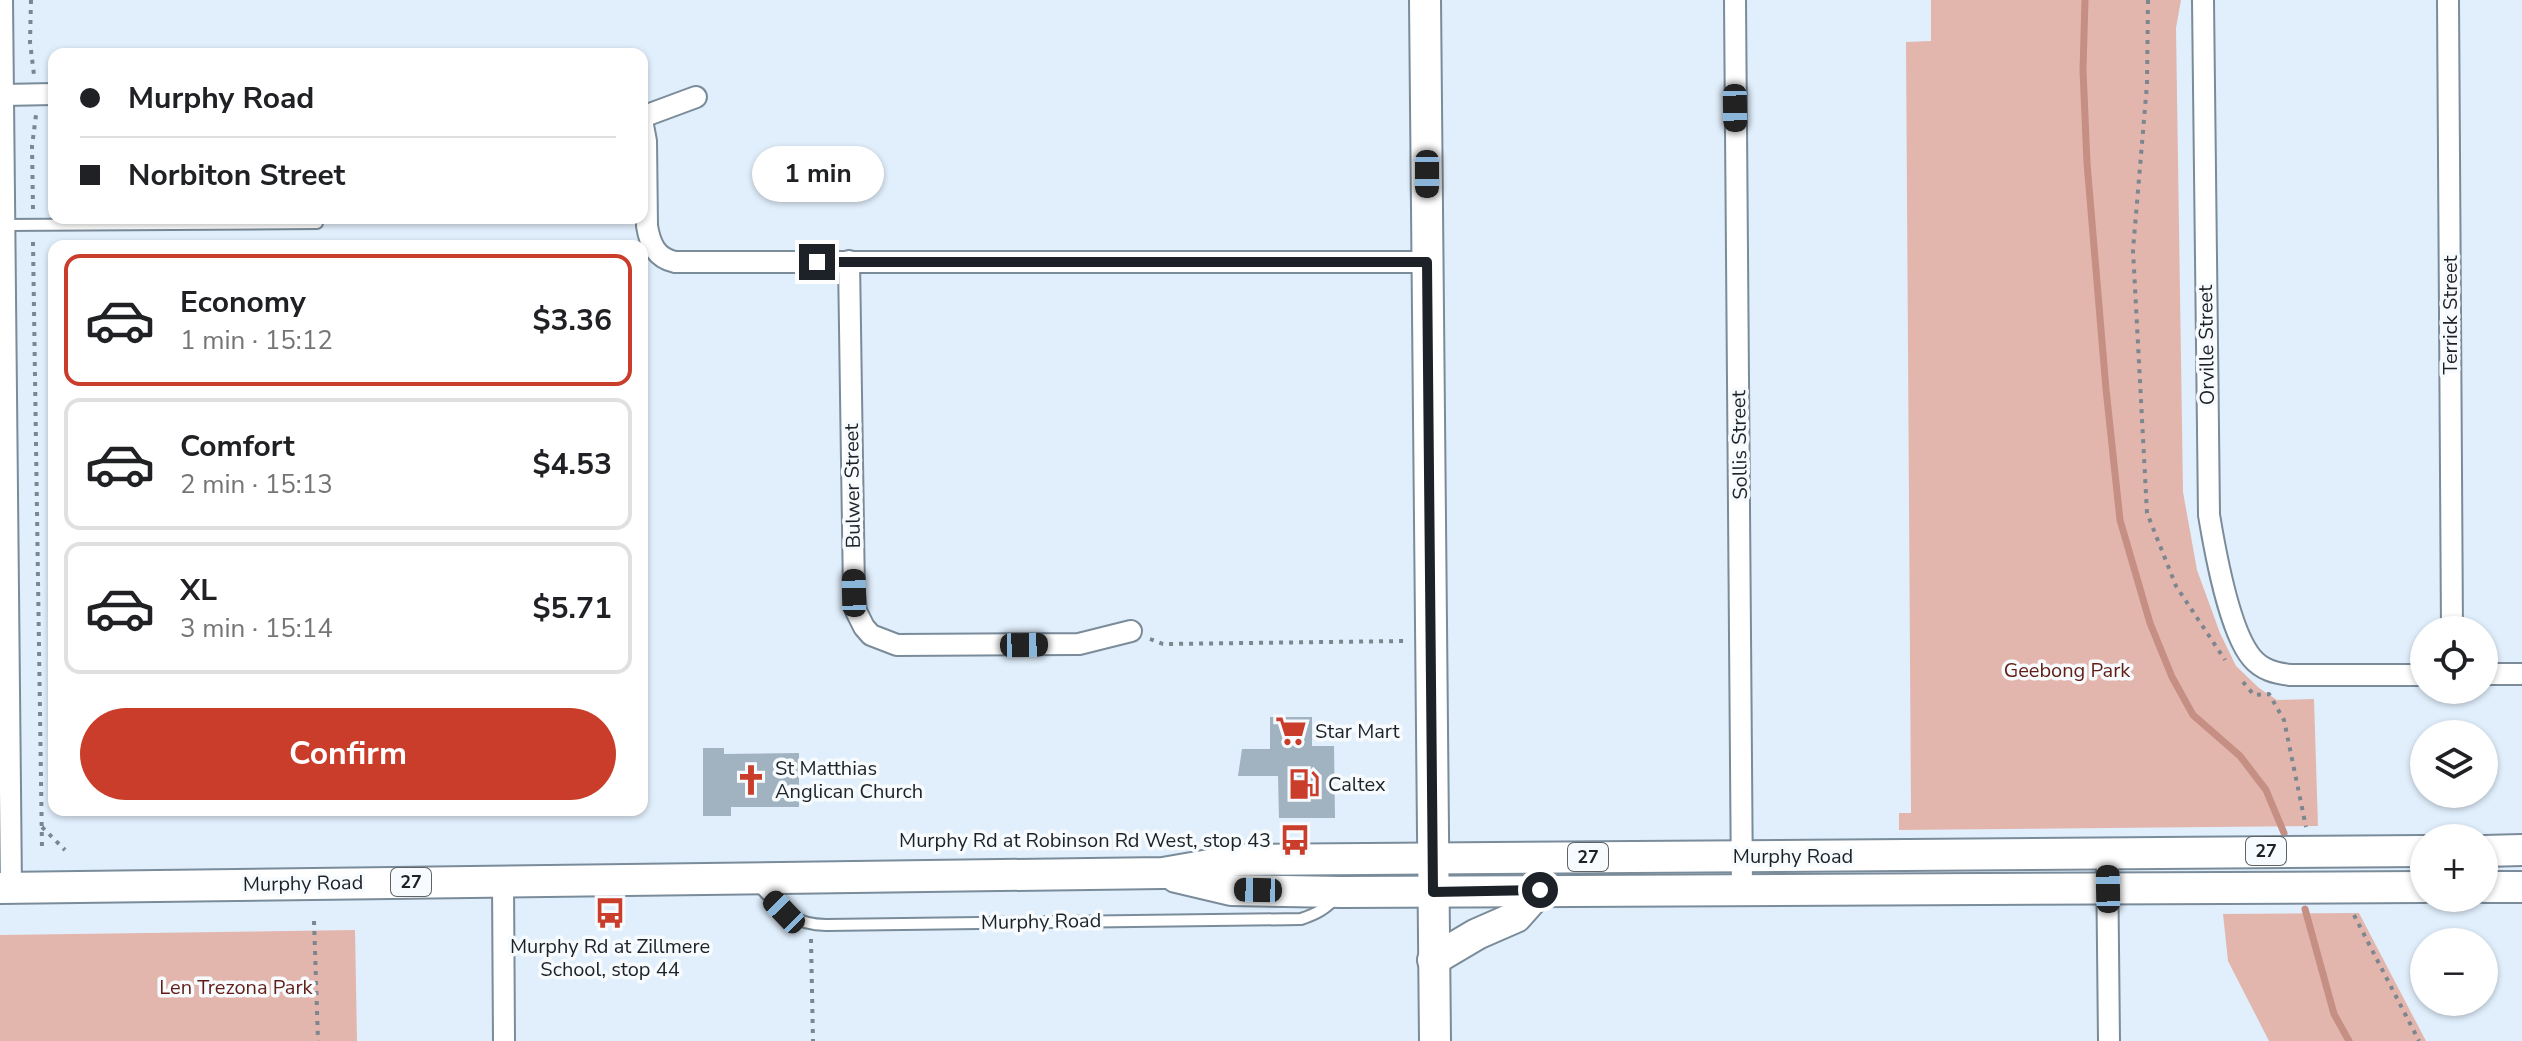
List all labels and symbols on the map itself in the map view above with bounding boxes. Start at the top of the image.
car [1723,84,1747,132]
callout: 1 min [751,146,883,202]
car [1415,150,1439,198]
route end [799,244,835,280]
street label: Terrick Street [2437,254,2464,375]
street label: Orville Street [2192,284,2221,405]
street label: Sollis Street [1725,389,1754,500]
street label: Bulwer Street [838,422,867,549]
car [842,569,866,617]
car [1000,633,1048,657]
park label: Geebong Park [2004,657,2131,684]
supermarket icon: Star Mart [1274,714,1308,748]
place label: Star Mart [1315,718,1401,745]
place label: St Matthias Anglican Church [775,755,923,805]
church icon: St Matthias Anglican Church [734,763,768,797]
fuel station icon: Caltex [1287,767,1321,801]
place label: Caltex [1328,771,1386,798]
bus stop icon: Murphy Rd at Robinson Rd West, stop 43 [1278,823,1312,857]
place label: Murphy Rd at Robinson Rd West, stop 43 [899,827,1271,854]
road number: 27 [2246,837,2286,865]
road number: 27 [1568,843,1608,871]
street label: Murphy Road [1733,843,1853,870]
car [2096,865,2120,913]
road number: 27 [391,868,431,896]
street label: Murphy Road [243,869,363,898]
route start [1522,872,1558,908]
car [1234,878,1282,902]
car [759,886,809,938]
bus stop icon: Murphy Rd at Zillmere School, stop 44 [593,896,627,930]
street label: Murphy Road [981,907,1101,936]
place label: Murphy Rd at Zillmere School, stop 44 [510,933,710,983]
park label: Len Trezona Park [159,974,314,1001]

